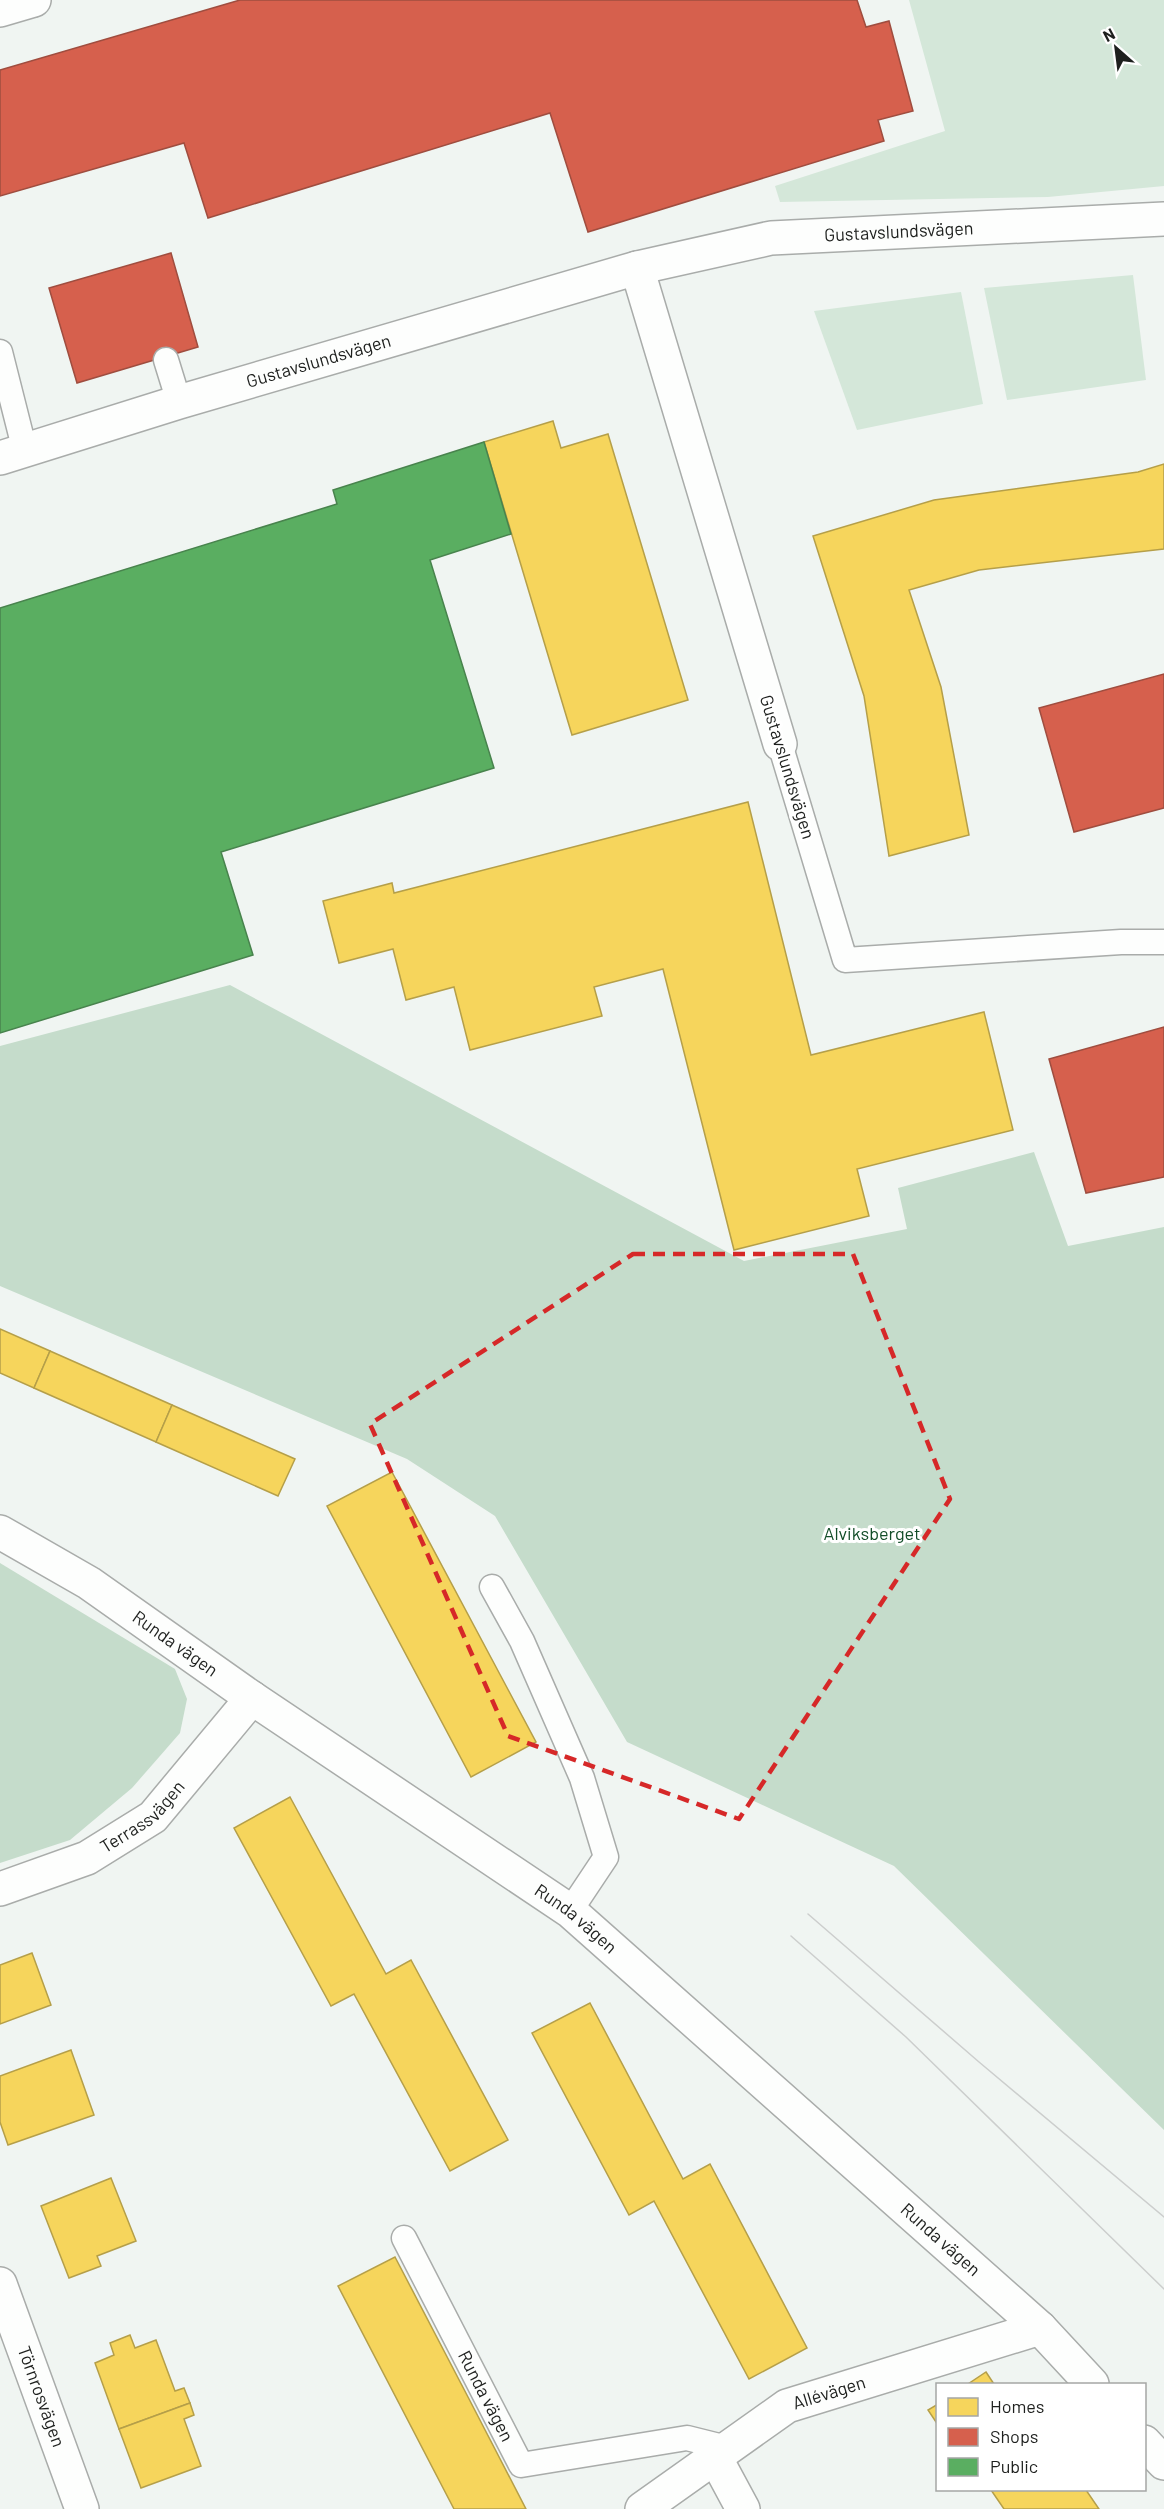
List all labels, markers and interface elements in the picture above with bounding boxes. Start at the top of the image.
north arrow [1086,18,1146,78]
text: N [1100,23,1118,45]
street label: Gustavslundsvägen [824,216,974,245]
street label: Gustavslundsvägen [243,329,393,392]
street label: Gustavslundsvägen [756,692,820,841]
park label: Alviksberget [823,1522,921,1544]
street label: Runda vägen [129,1605,223,1681]
street label: Terrassvägen [96,1776,189,1857]
street label: Runda vägen [531,1878,622,1958]
street label: Runda vägen [897,2198,986,2280]
street label: Törnrosvägen [14,2343,70,2450]
street label: Runda vägen [454,2347,519,2445]
street label: Allévägen [790,2370,868,2414]
legend [936,2383,1146,2491]
text: Homes [990,2395,1044,2417]
text: Shops [990,2425,1039,2447]
text: Public [990,2455,1038,2477]

